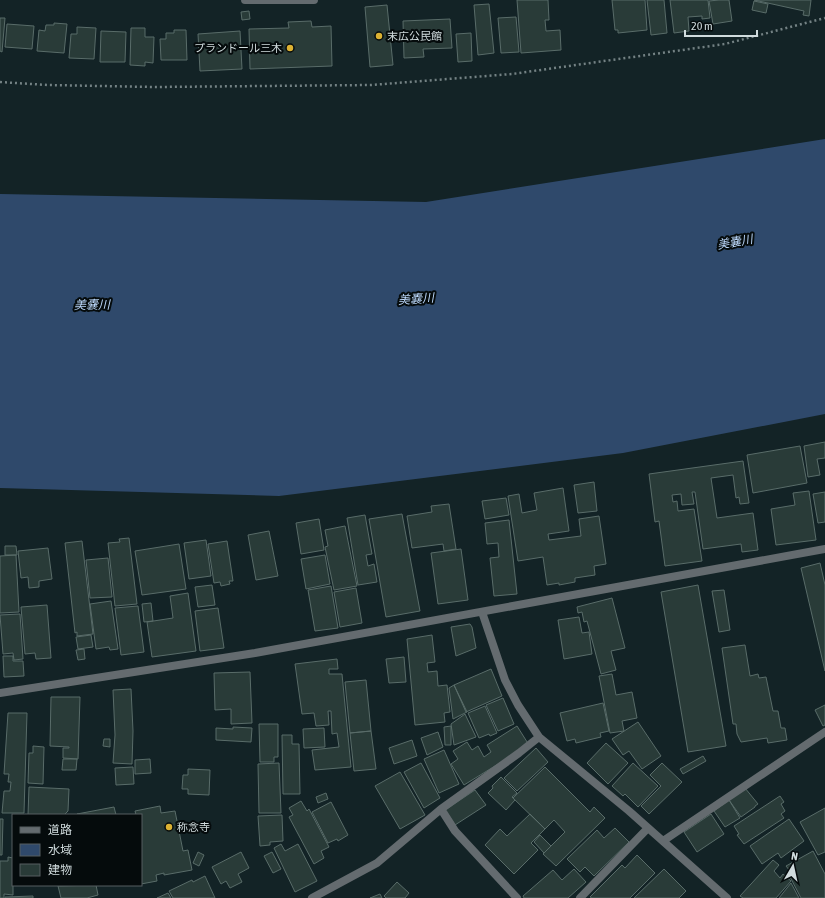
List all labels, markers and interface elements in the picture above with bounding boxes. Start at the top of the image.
scale bar [685,12,757,38]
text: 20 m [691,19,713,33]
place label: 末広公民館 [387,30,442,42]
marker: 末広公民館 [374,31,384,41]
place label: プランドール三木 [194,42,282,54]
marker: プランドール三木 [285,43,295,53]
water label: 美嚢川 [716,232,756,252]
water label: 美嚢川 [398,291,436,307]
water label: 美嚢川 [74,298,112,312]
legend [12,814,142,886]
place label: 称念寺 [177,821,210,833]
marker: 称念寺 [164,822,174,832]
text: 道路 [48,823,72,837]
text: 水域 [48,843,72,857]
north arrow [773,846,813,886]
text: N [790,850,799,863]
text: 建物 [48,863,72,877]

